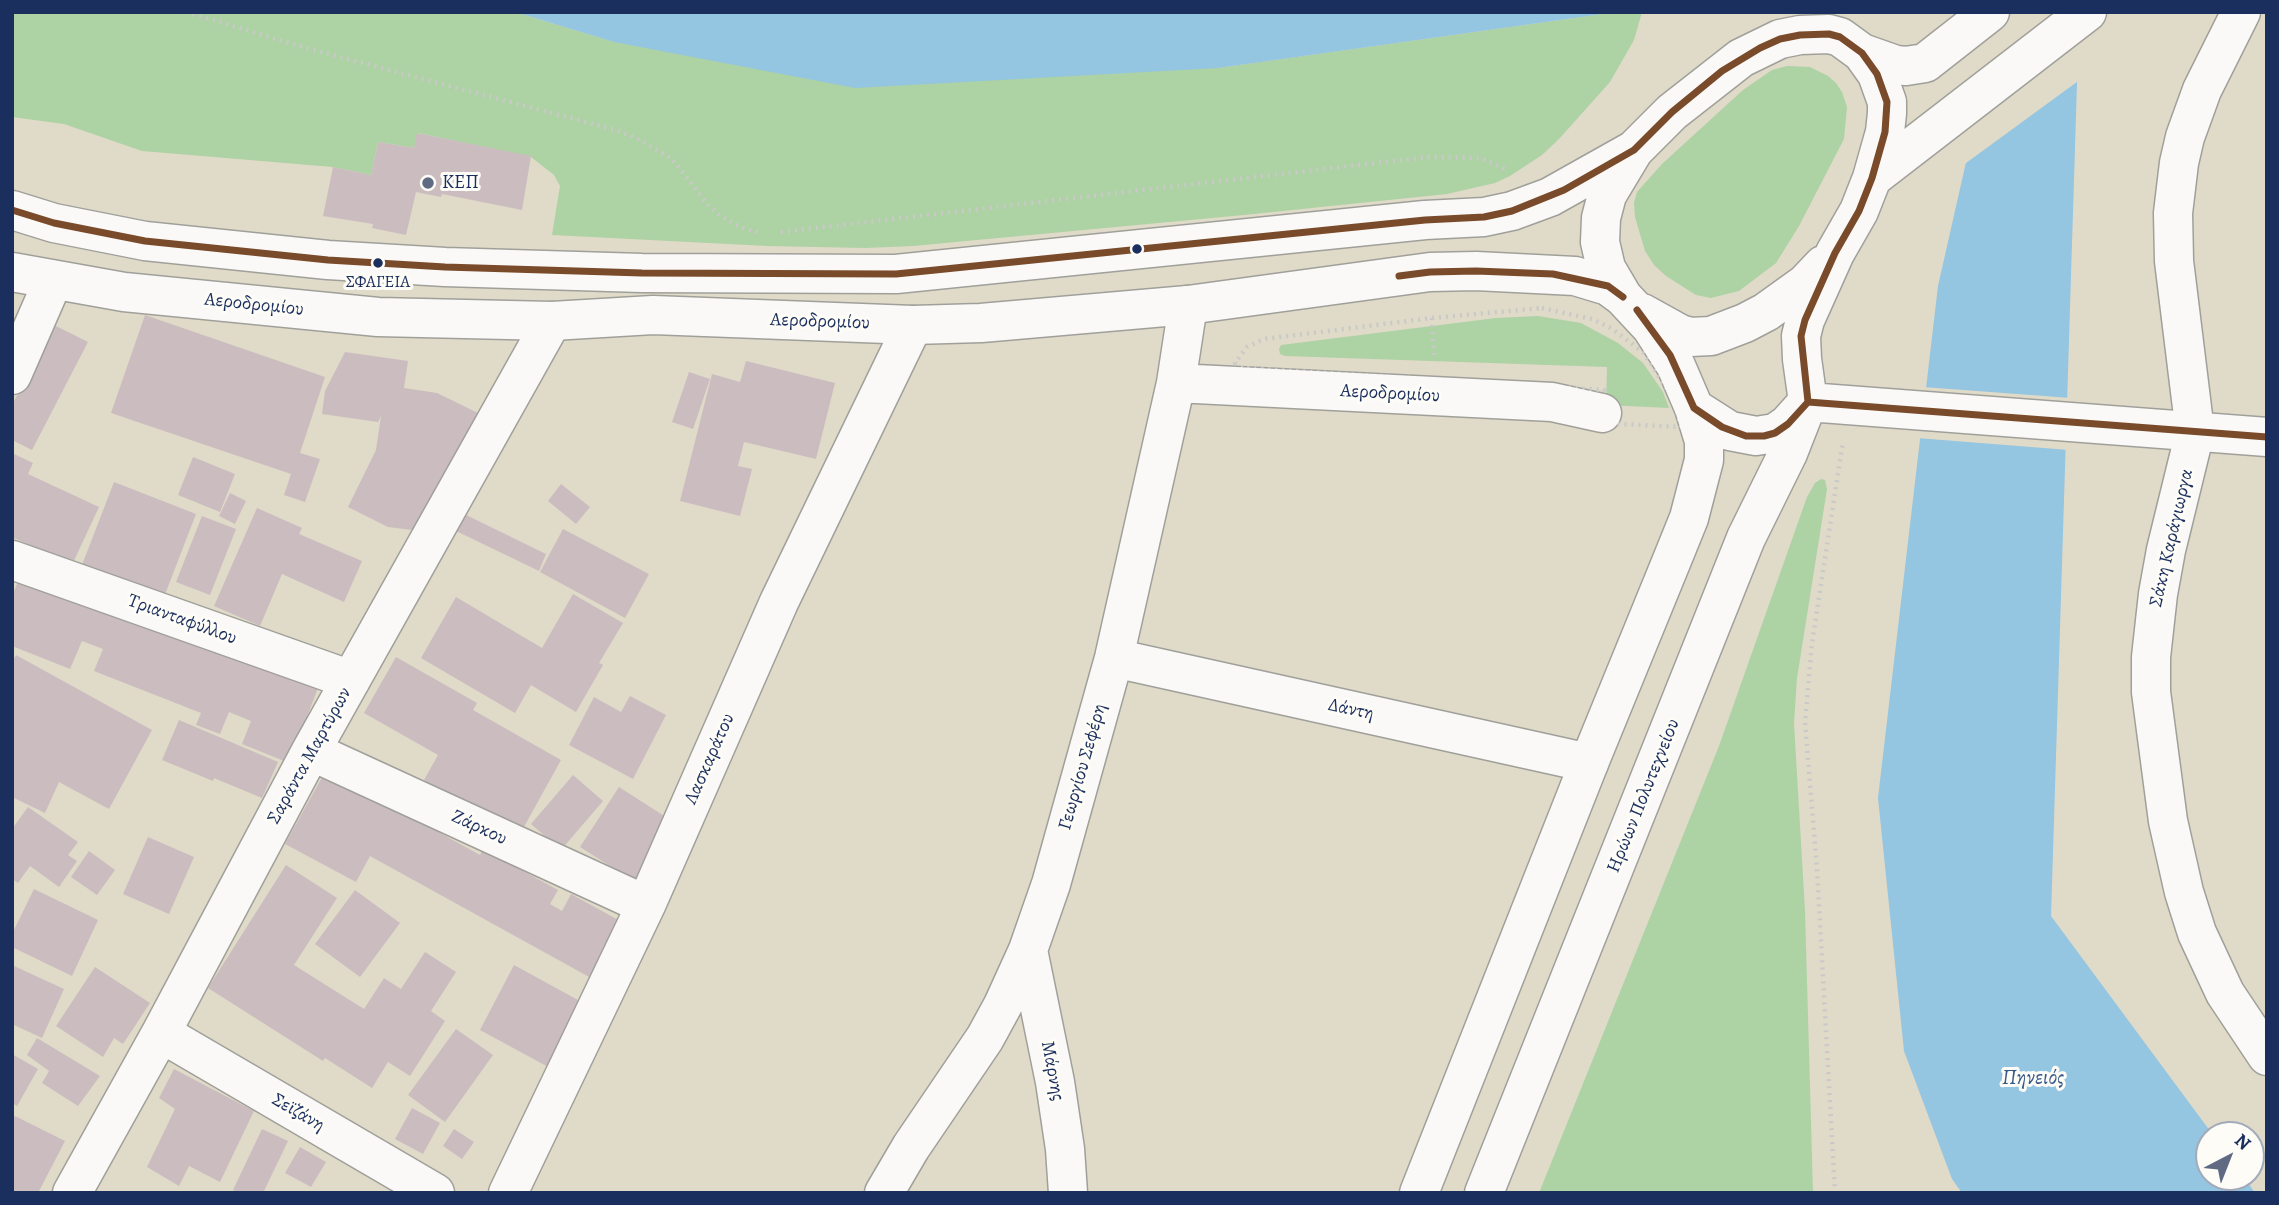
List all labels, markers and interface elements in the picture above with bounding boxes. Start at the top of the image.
place label: ΚΕΠ [442,172,479,194]
marker: ΚΕΠ [420,175,436,191]
unlabelled marker [1130,242,1144,256]
marker: ΣΦΑΓΕΙΑ [371,256,385,270]
place label: ΣΦΑΓΕΙΑ [346,273,410,293]
street label: Αεροδρομίου [203,288,305,322]
street label: Αεροδρομίου [770,309,870,335]
street label: Αεροδρομίου [1340,380,1440,408]
street label: Σάκη Καράγιωργα [2145,467,2199,609]
street label: Τριανταφύλλου [124,590,240,650]
street label: Σαράντα Μαρτύρων [263,684,357,828]
street label: Δάντη [1326,694,1376,726]
street label: Γεωργίου Σεφέρη [1054,701,1112,833]
street label: Λασκαράτου [680,710,740,808]
street label: Ηρώων Πολυτεχνείου [1603,716,1685,876]
street label: Ζάρκου [448,805,510,851]
street label: Μάρνης [1035,1039,1069,1103]
water label: Πηνειός [2002,1066,2064,1092]
street label: Σεϊζάνη [268,1089,328,1137]
north arrow [2195,1121,2265,1191]
text: N [2229,1128,2257,1156]

